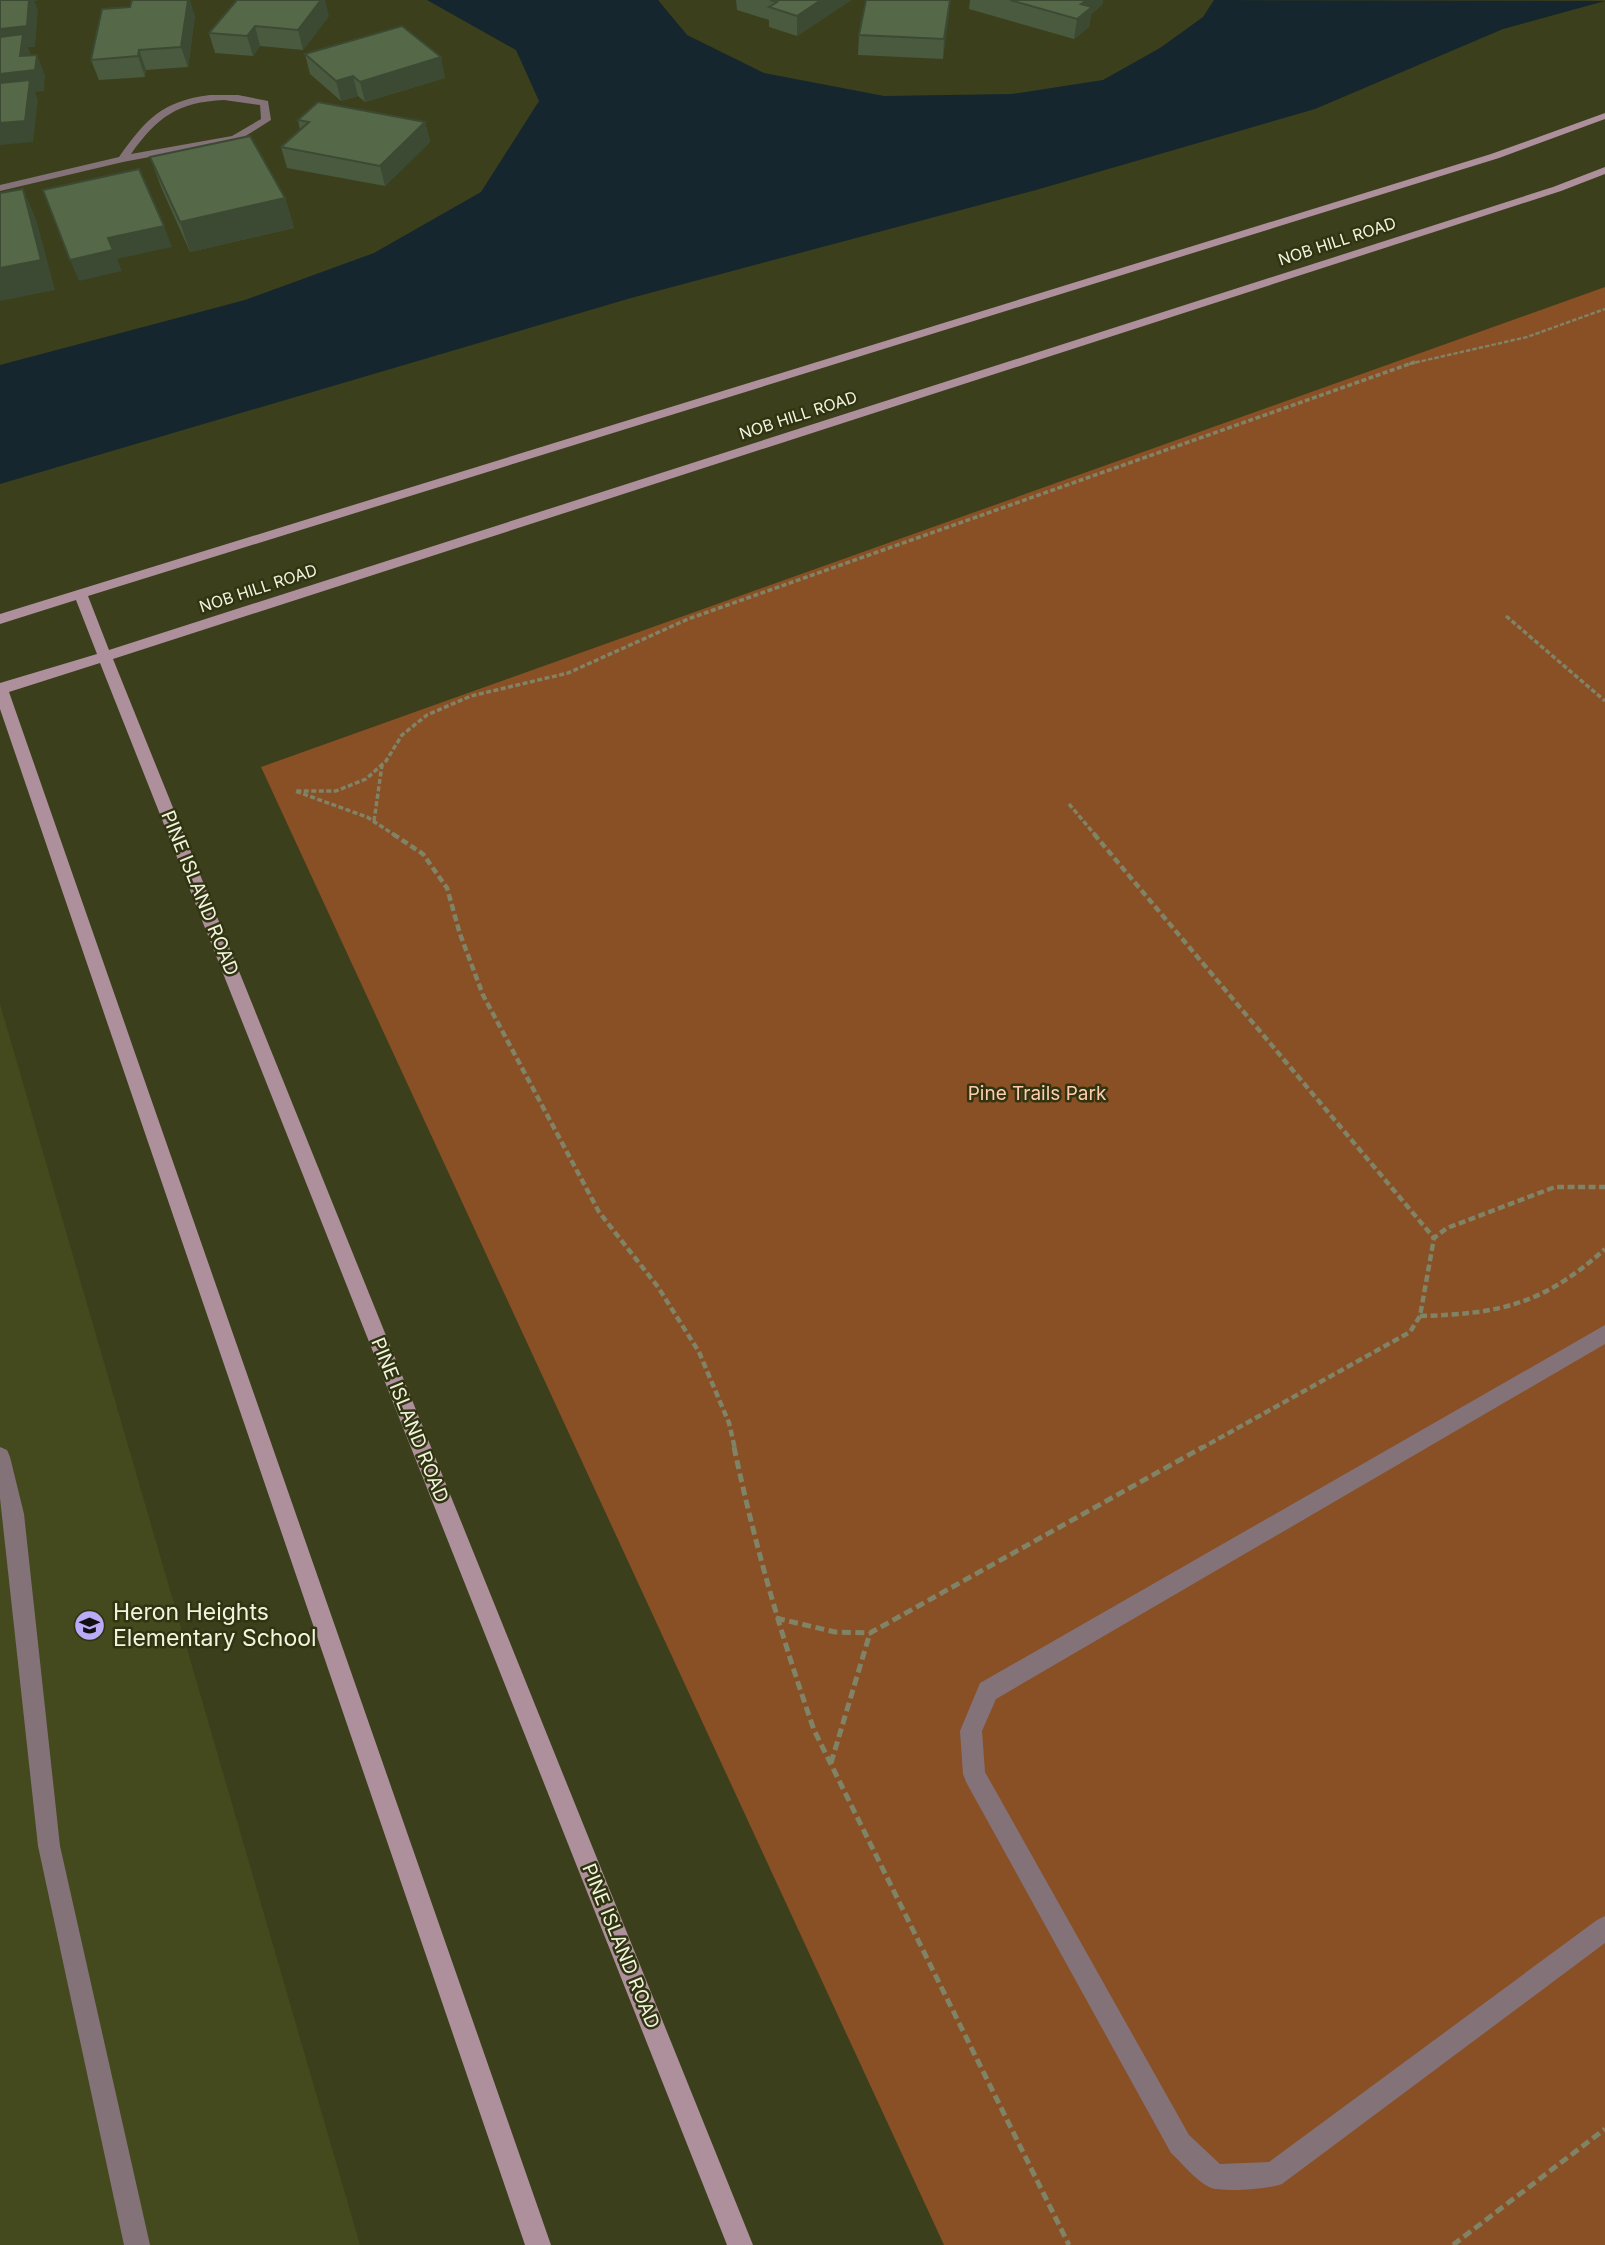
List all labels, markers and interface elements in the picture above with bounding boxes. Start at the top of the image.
street label: NOB HILL ROAD [1276,213,1398,269]
street label: NOB HILL ROAD [737,387,859,443]
street label: NOB HILL ROAD [197,560,319,616]
street label: PINE ISLAND ROAD [156,807,244,979]
park label: Pine Trails Park [968,1082,1107,1105]
street label: PINE ISLAND ROAD [366,1334,454,1506]
place label: Heron Heights Elementary School [113,1598,317,1652]
school or university icon: Heron Heights Elementary School [73,1608,107,1642]
street label: PINE ISLAND ROAD [577,1860,665,2032]

